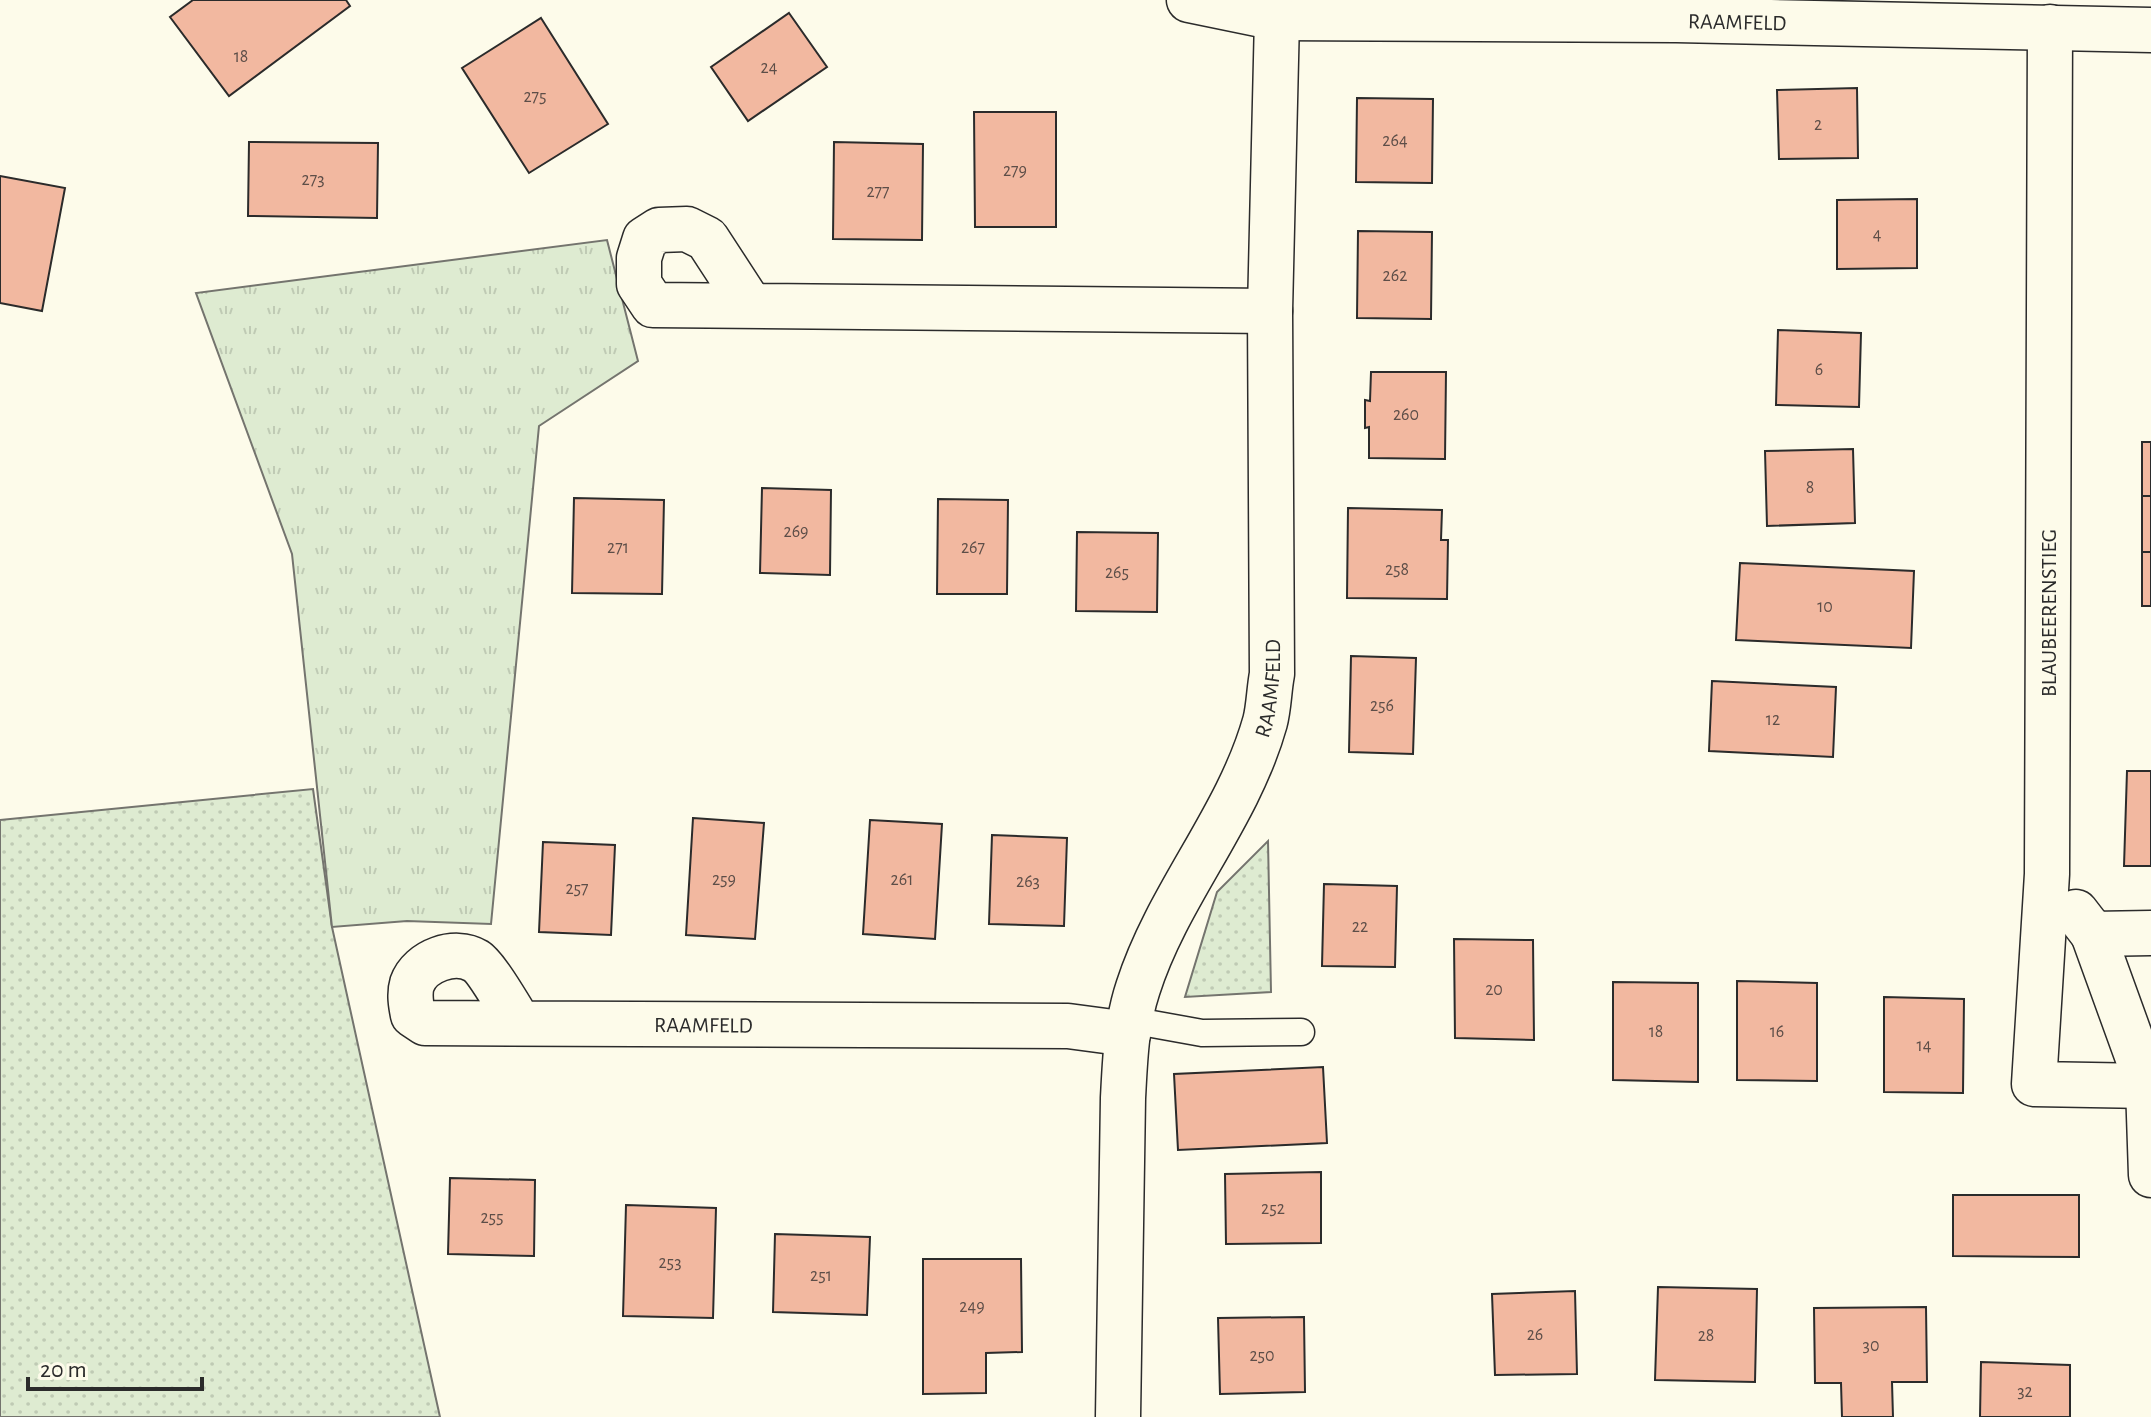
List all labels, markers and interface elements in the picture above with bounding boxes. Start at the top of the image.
street label: RAAMFELD [1688,10,1787,34]
house number: 18 [234,48,248,66]
house number: 24 [761,59,778,77]
house number: 275 [523,88,547,106]
house number: 2 [1814,116,1822,134]
house number: 264 [1382,132,1408,150]
house number: 279 [1003,162,1027,180]
house number: 273 [301,171,325,189]
house number: 277 [866,183,890,201]
house number: 4 [1873,226,1882,244]
house number: 262 [1383,267,1407,285]
house number: 6 [1815,361,1823,379]
house number: 260 [1393,406,1419,424]
house number: 8 [1806,479,1814,497]
house number: 269 [783,523,809,541]
street label: BLAUBEERENSTIEG [2038,529,2060,697]
house number: 271 [607,539,629,557]
house number: 267 [961,539,985,557]
house number: 258 [1385,561,1409,579]
house number: 265 [1105,564,1129,582]
house number: 10 [1817,598,1833,616]
street label: RAAMFELD [1251,639,1284,740]
house number: 256 [1370,697,1394,715]
house number: 12 [1766,711,1780,729]
house number: 259 [712,871,736,889]
house number: 261 [891,871,913,889]
house number: 263 [1016,873,1040,891]
house number: 257 [565,880,589,898]
house number: 22 [1352,918,1368,936]
house number: 20 [1485,981,1503,999]
street label: RAAMFELD [654,1014,753,1037]
house number: 18 [1649,1023,1663,1041]
house number: 16 [1770,1023,1784,1041]
house number: 14 [1917,1037,1932,1055]
house number: 252 [1261,1200,1285,1218]
house number: 255 [480,1209,504,1227]
house number: 253 [658,1254,682,1272]
house number: 251 [810,1267,832,1285]
house number: 249 [959,1298,985,1316]
house number: 26 [1527,1326,1543,1344]
house number: 28 [1698,1327,1714,1345]
house number: 30 [1863,1337,1879,1355]
scale bar [28,1341,202,1391]
house number: 250 [1249,1347,1275,1365]
text: 20 m [40,1358,87,1382]
house number: 32 [2017,1383,2033,1401]

